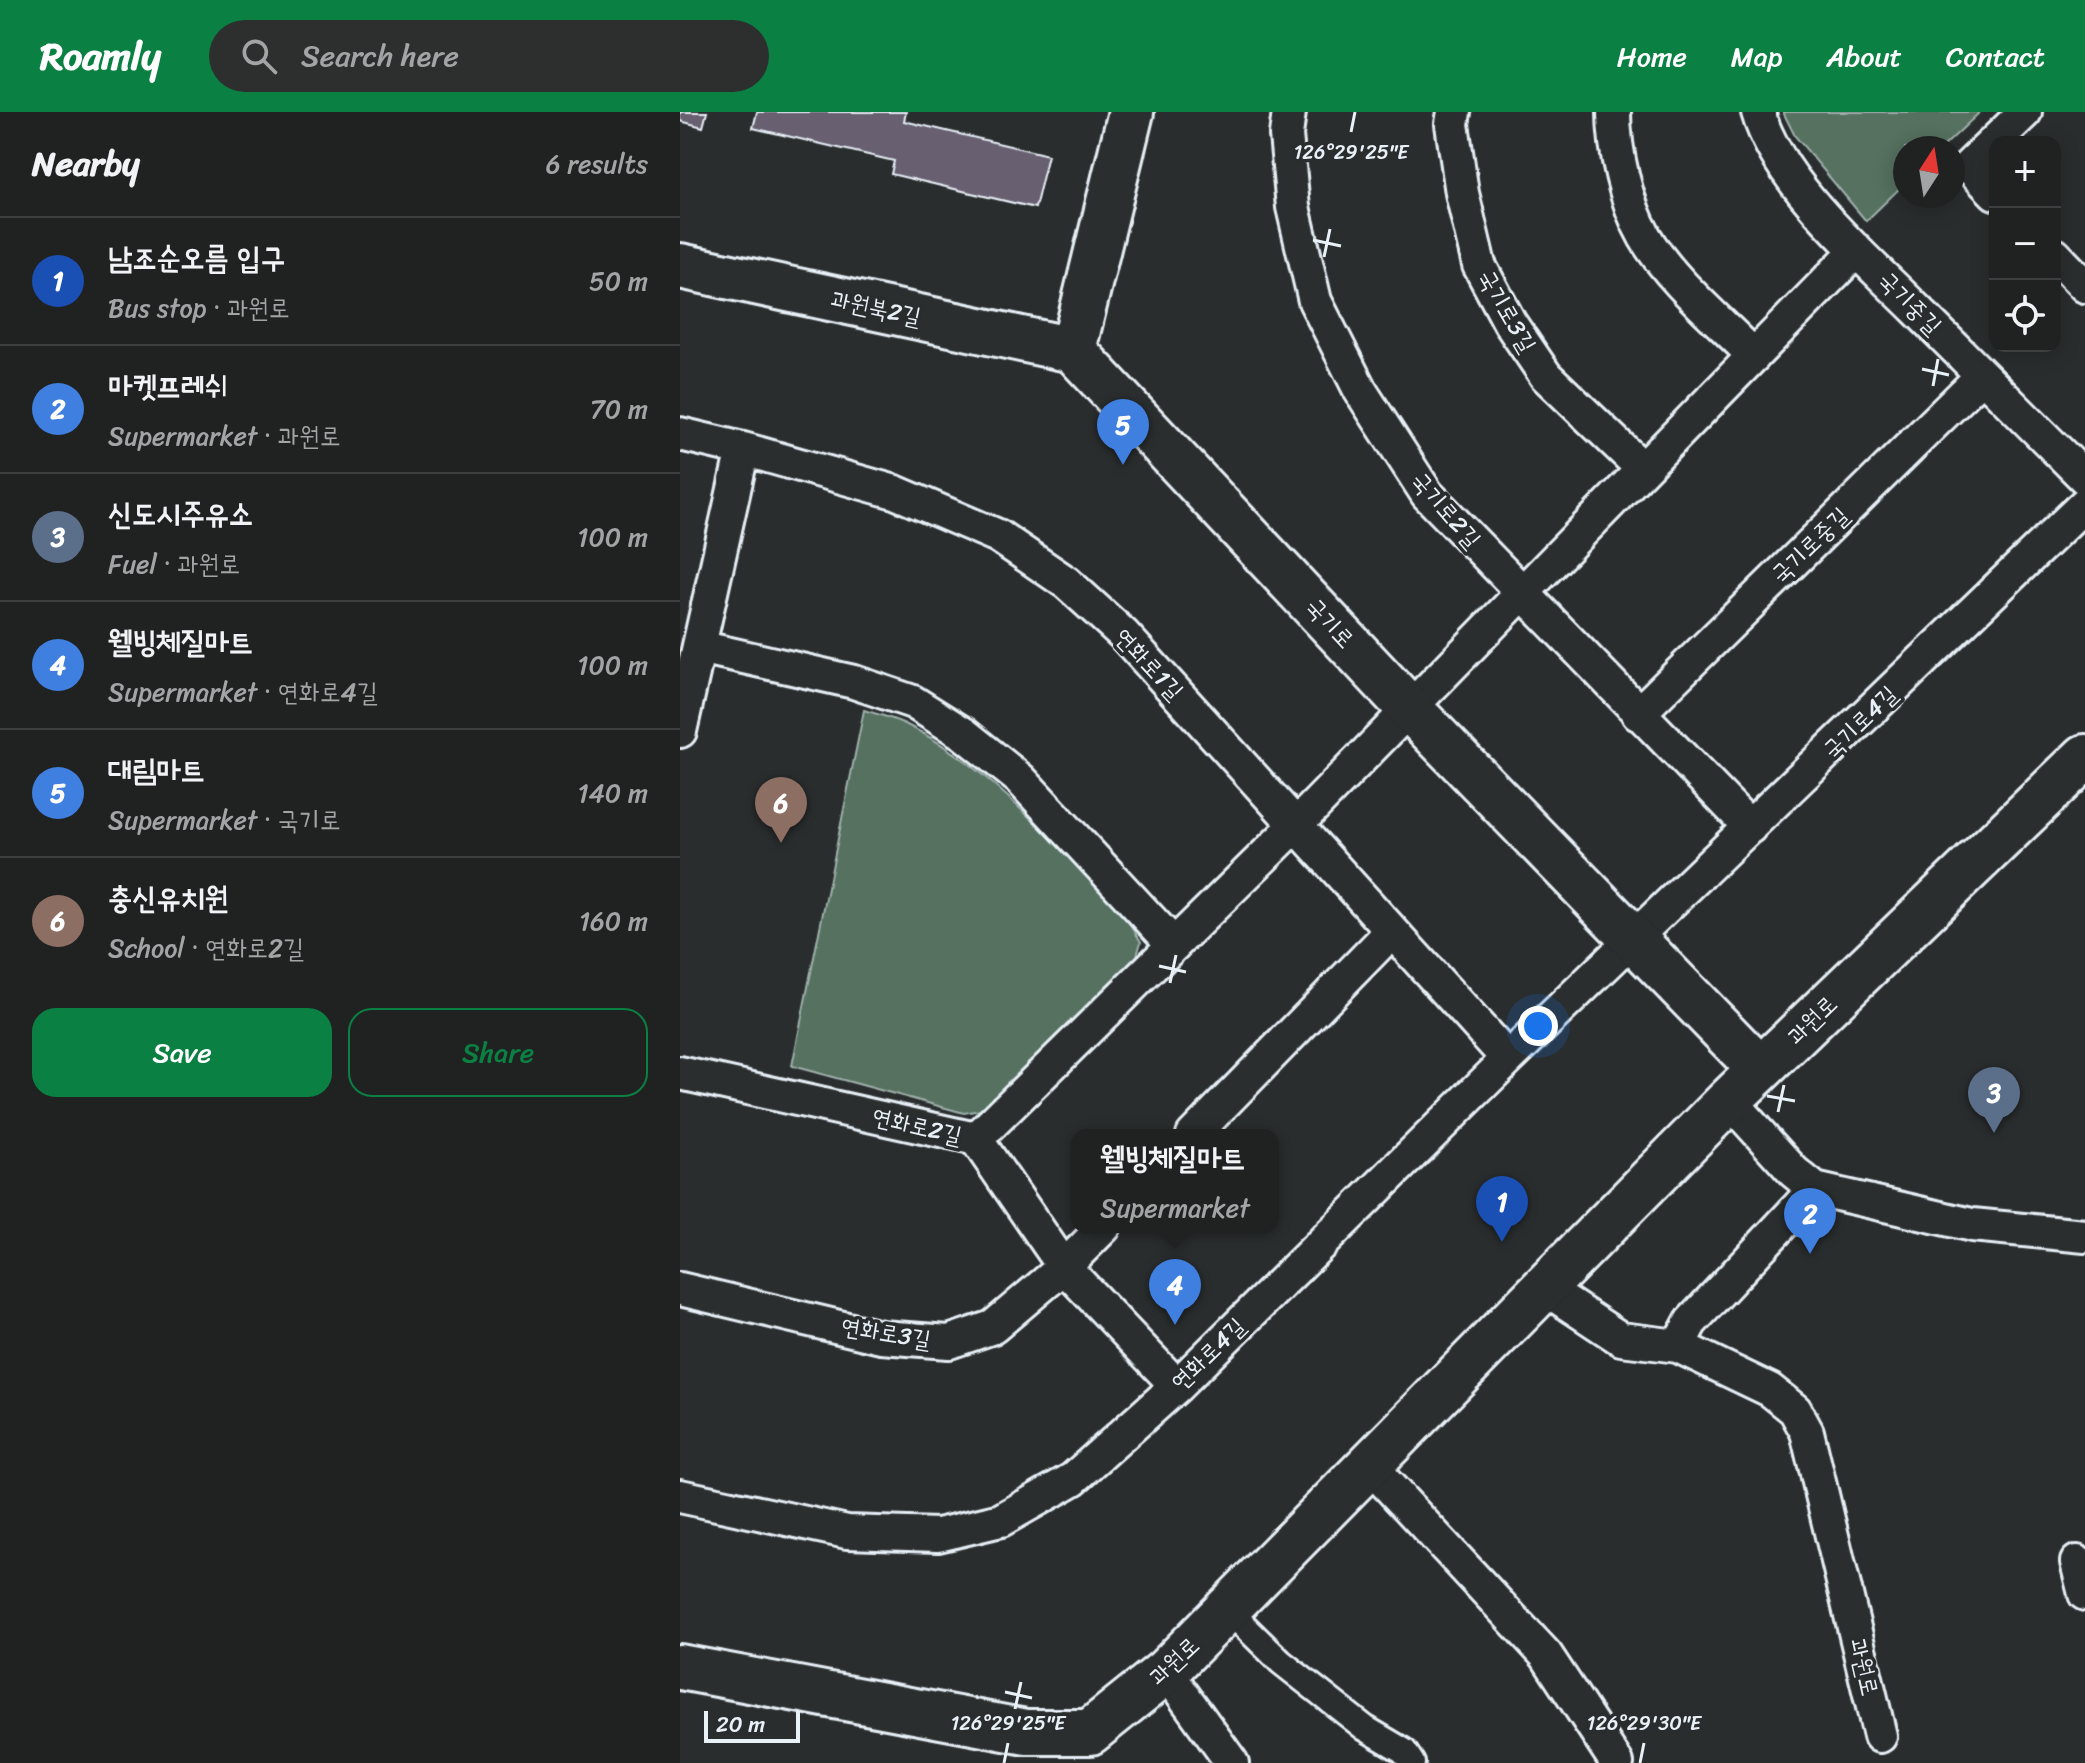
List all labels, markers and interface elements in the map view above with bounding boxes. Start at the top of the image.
search box [209,20,769,92]
text: Roamly [40,23,161,90]
text: Search here [301,29,459,83]
text: Home [1617,32,1687,81]
text: Map [1731,32,1782,81]
text: About [1826,32,1902,81]
text: Contact [1946,32,2045,81]
icon: search [237,34,281,78]
text: Nearby [32,134,140,194]
text: 126°29'25"E [1294,135,1410,170]
north arrow [1893,136,1965,208]
map controls [1989,136,2061,352]
button: + [1989,136,2061,208]
text: 6 results [546,141,648,187]
button: − [1989,208,2061,280]
text: 남조순오름 입구 [108,231,285,285]
text: 1 [52,258,64,304]
text: 50 m [589,258,648,304]
street label: 국기로3길 [1466,261,1548,361]
street label: 국기중길 [1868,261,1952,345]
street label: 과원북2길 [827,278,925,338]
button: locate [1989,280,2061,352]
text: Bus stop · 과원로 [108,285,290,331]
text: 마켓프레쉬 [108,359,229,413]
text: 2 [50,386,66,432]
text: 70 m [590,386,648,432]
pin: 5 [1097,399,1149,465]
text: Supermarket · 과원로 [108,413,341,459]
street label: 국기로2길 [1400,462,1492,558]
text: 신도시주유소 [108,487,253,541]
street label: 국기로중길 [1761,496,1859,594]
text: 3 [51,514,65,560]
text: 100 m [577,514,648,560]
text: Fuel · 과원로 [108,541,240,587]
street label: 국기로 [1295,587,1365,659]
text: 웰빙체질마트 [108,615,253,669]
street label: 연화로1길 [1104,618,1194,710]
text: 4 [50,642,66,688]
text: 100 m [577,642,648,688]
text: Supermarket · 연화로4길 [108,669,378,715]
street label: 국기로4길 [1812,675,1908,769]
text: 대림마트 [108,743,205,797]
text: 5 [50,770,66,816]
text: 140 m [577,770,648,816]
pin: 6 [755,777,807,843]
text: Supermarket · 국기로 [108,797,341,843]
text: 충신유치원 [108,871,229,925]
text: 6 [51,898,65,944]
text: 160 m [579,898,648,944]
text: School · 연화로2길 [108,925,304,971]
street label: 과원로 [1777,985,1847,1055]
your location [1518,1006,1558,1046]
button: Save [32,1008,332,1097]
button: Share [348,1008,648,1097]
pin: 3 [1968,1067,2020,1133]
street label: 연화로2길 [868,1095,966,1157]
popup [1071,1129,1279,1233]
text: 웰빙체질마트 [1100,1131,1245,1185]
pin: 1 [1476,1176,1528,1242]
text: Supermarket [1100,1185,1250,1231]
pin: 2 [1784,1188,1836,1254]
pin: 4 [1149,1259,1201,1325]
street label: 연화로3길 [838,1305,934,1361]
street label: 연화로4길 [1160,1307,1256,1401]
street label: 과원로 [1138,1626,1210,1696]
street label: 과원로 [1837,1634,1891,1700]
text: 20 m [716,1705,765,1744]
text: 126°29'25"E [951,1706,1067,1741]
text: 126°29'30"E [1587,1706,1703,1741]
scale bar [704,1707,800,1743]

